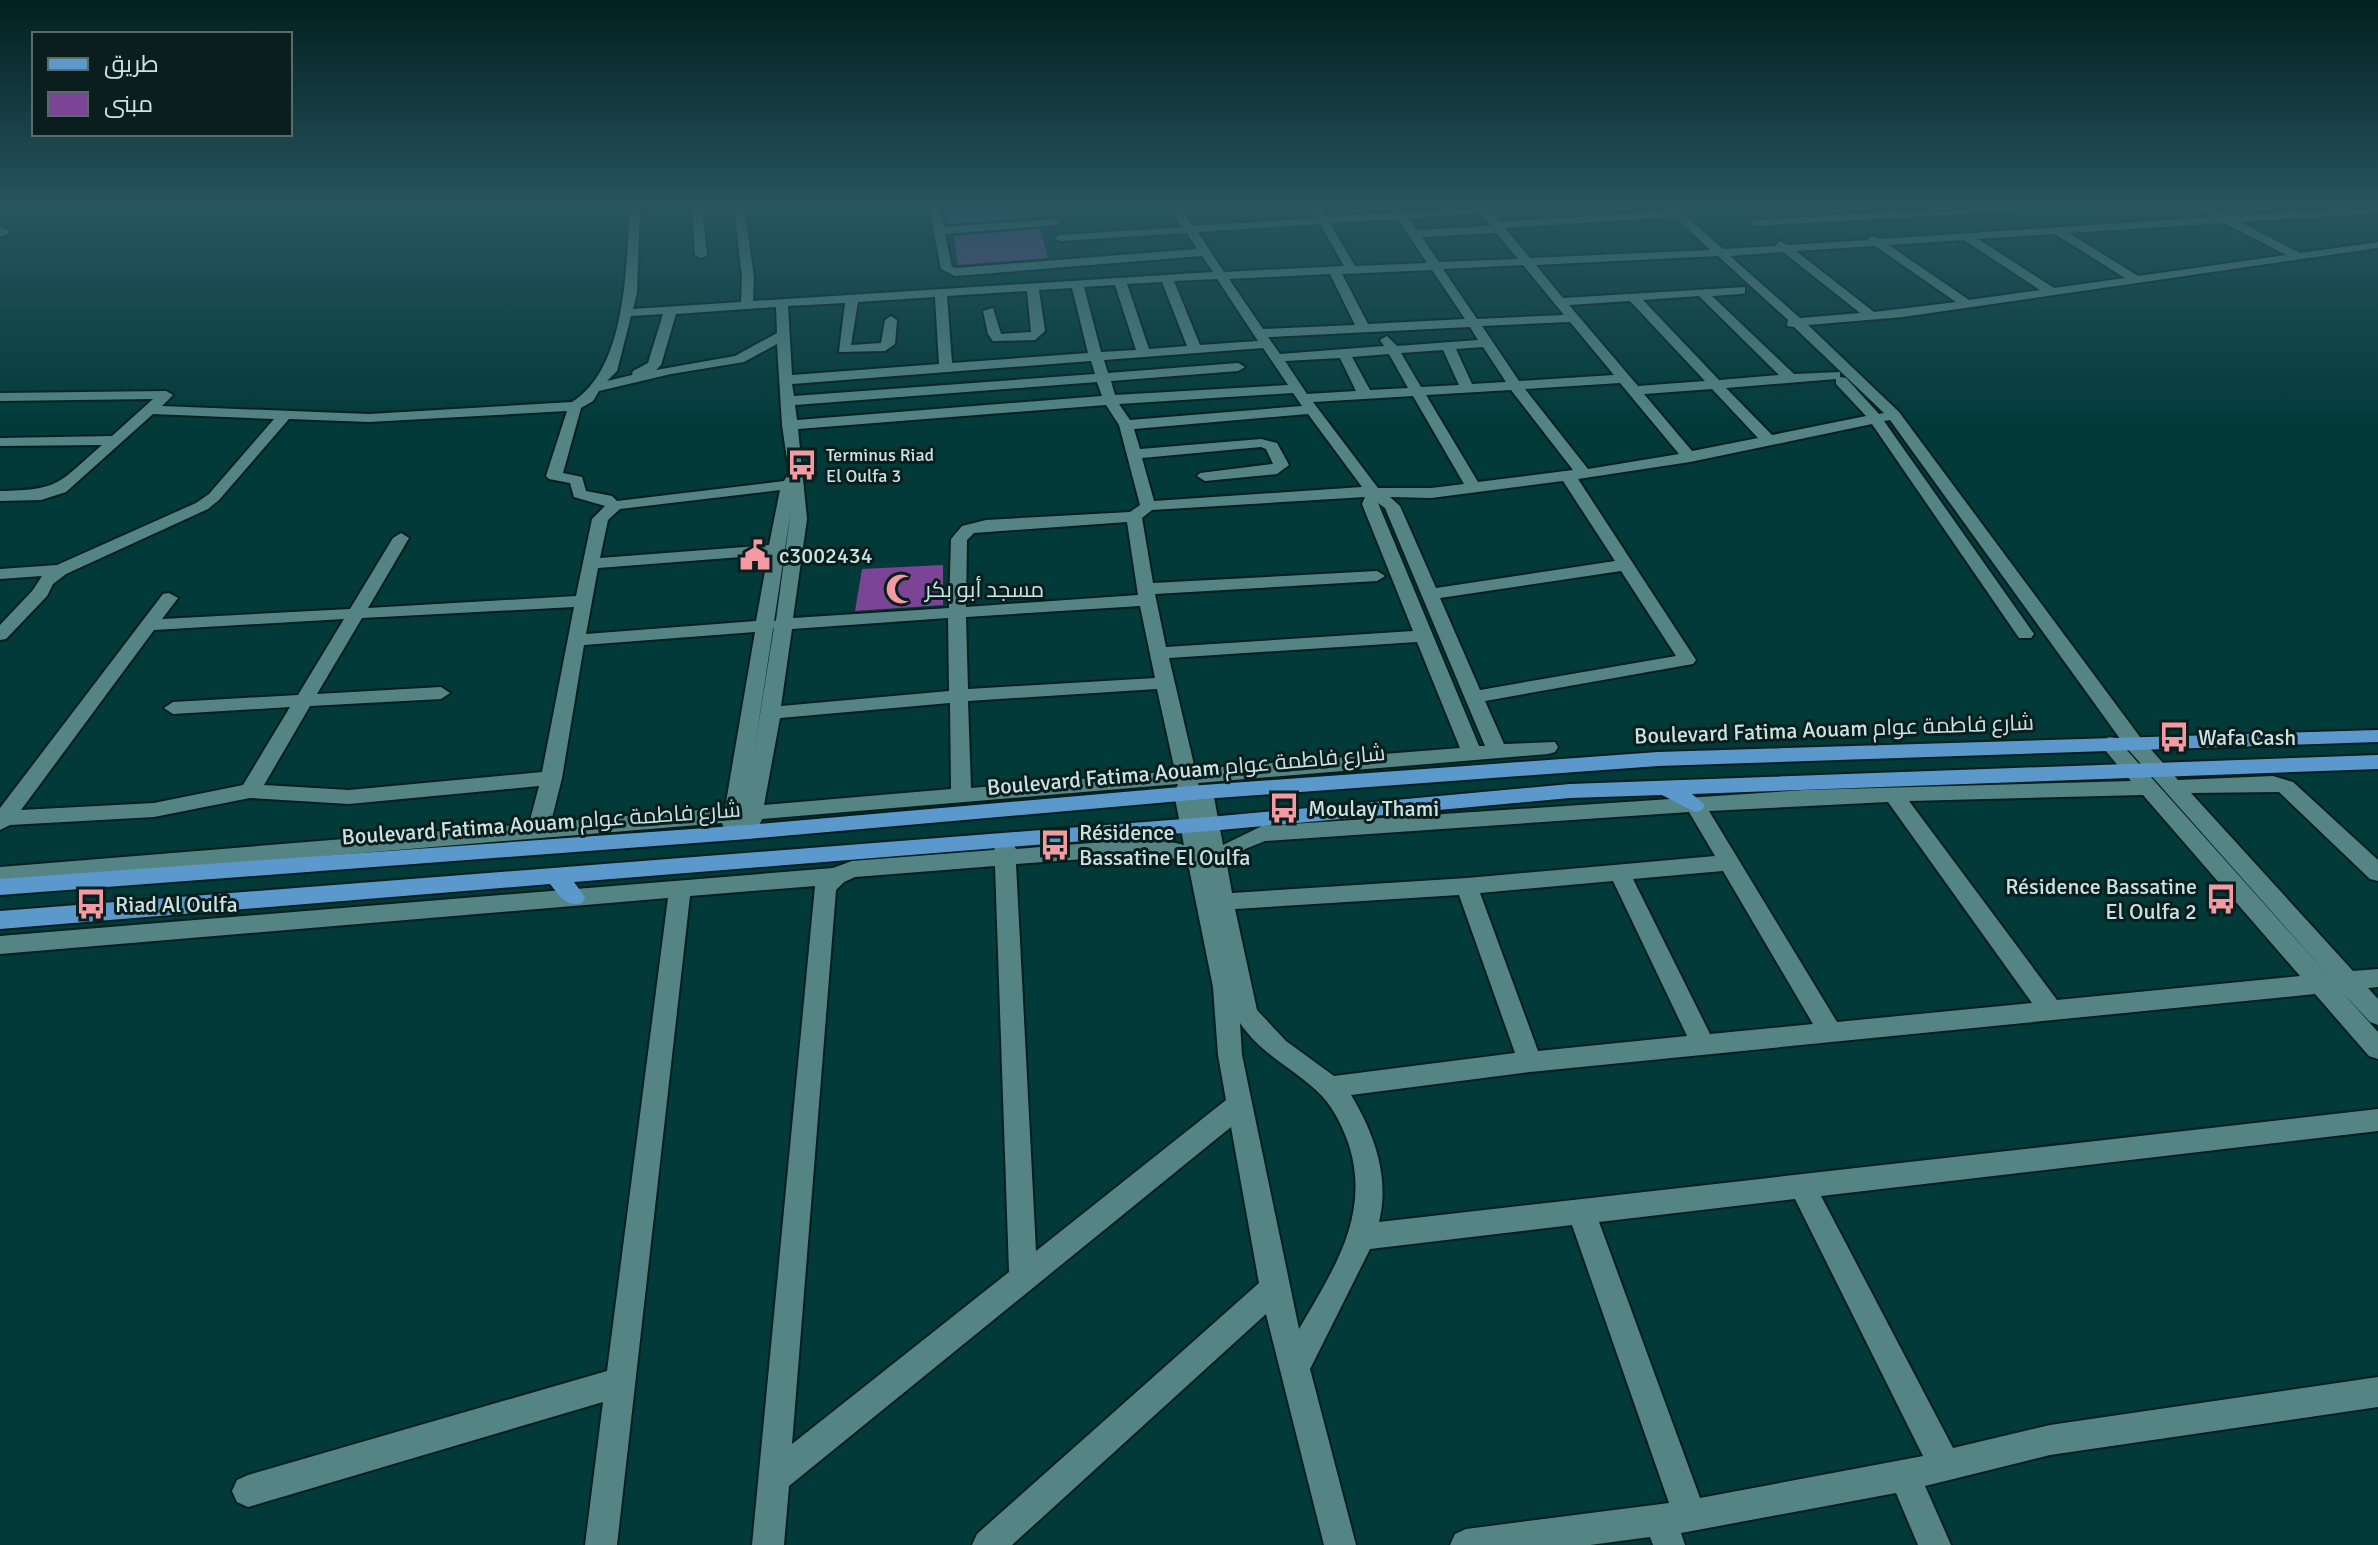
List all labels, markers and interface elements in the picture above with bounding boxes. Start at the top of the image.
legend [32,32,292,136]
text: طريق [104,49,159,79]
text: مبنى [104,89,153,119]
place label: Terminus Riad El Oulfa 3 [826,444,934,487]
bus stop icon: Terminus Riad El Oulfa 3 [785,448,819,482]
public building icon: c3002434 [738,538,772,572]
place label: c3002434 [779,542,873,569]
mosque icon: مسجد أبو بكر [884,572,918,606]
place label: مسجد أبو بكر [923,576,1044,603]
street label: Boulevard Fatima Aouam شارع فاطمة عوام [1634,709,2034,751]
bus stop icon: Wafa Cash [2157,720,2191,754]
place label: Wafa Cash [2198,724,2296,751]
street label: Boulevard Fatima Aouam شارع فاطمة عوام [986,739,1387,803]
bus stop icon: Moulay Thami [1267,791,1301,825]
place label: Moulay Thami [1308,795,1439,822]
street label: Boulevard Fatima Aouam شارع فاطمة عوام [341,796,742,852]
place label: Résidence Bassatine El Oulfa [1079,819,1250,871]
bus stop icon: Résidence Bassatine El Oulfa [1038,828,1072,862]
place label: Résidence Bassatine El Oulfa 2 [2005,873,2197,925]
bus stop icon: Résidence Bassatine El Oulfa 2 [2204,882,2238,916]
bus stop icon: Riad Al Oulfa [74,887,108,921]
place label: Riad Al Oulfa [115,891,238,918]

